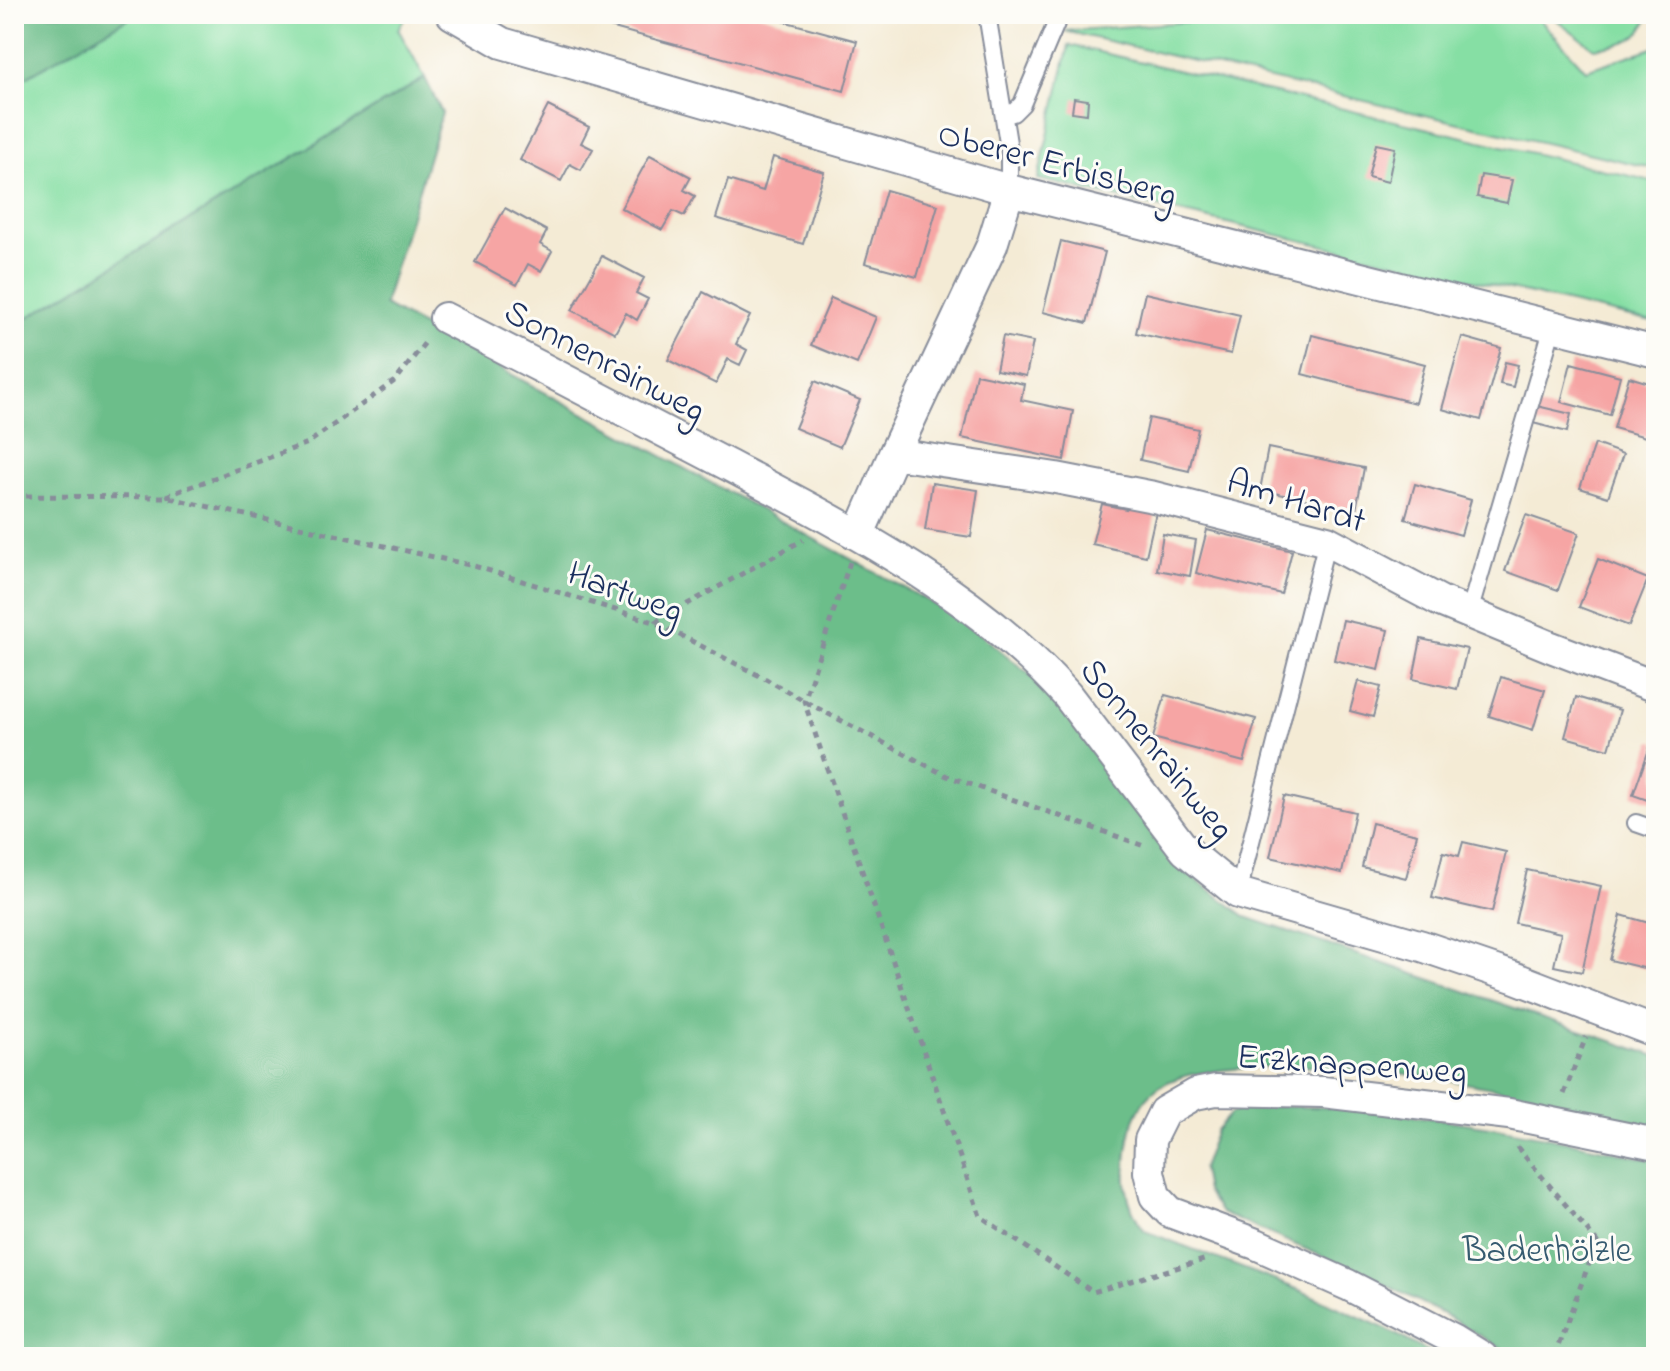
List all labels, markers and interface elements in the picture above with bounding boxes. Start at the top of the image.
street label: Oberer Erbisberg [931,109,1182,224]
street label: Sonnenrainweg [493,287,714,438]
street label: Am Hardt [1220,457,1372,550]
street label: Hartweg [559,549,690,640]
street label: Sonnenrainweg [1065,648,1246,854]
street label: Erzknappenweg [1235,1032,1468,1101]
park label: Baderhölzle [1461,1226,1632,1279]

